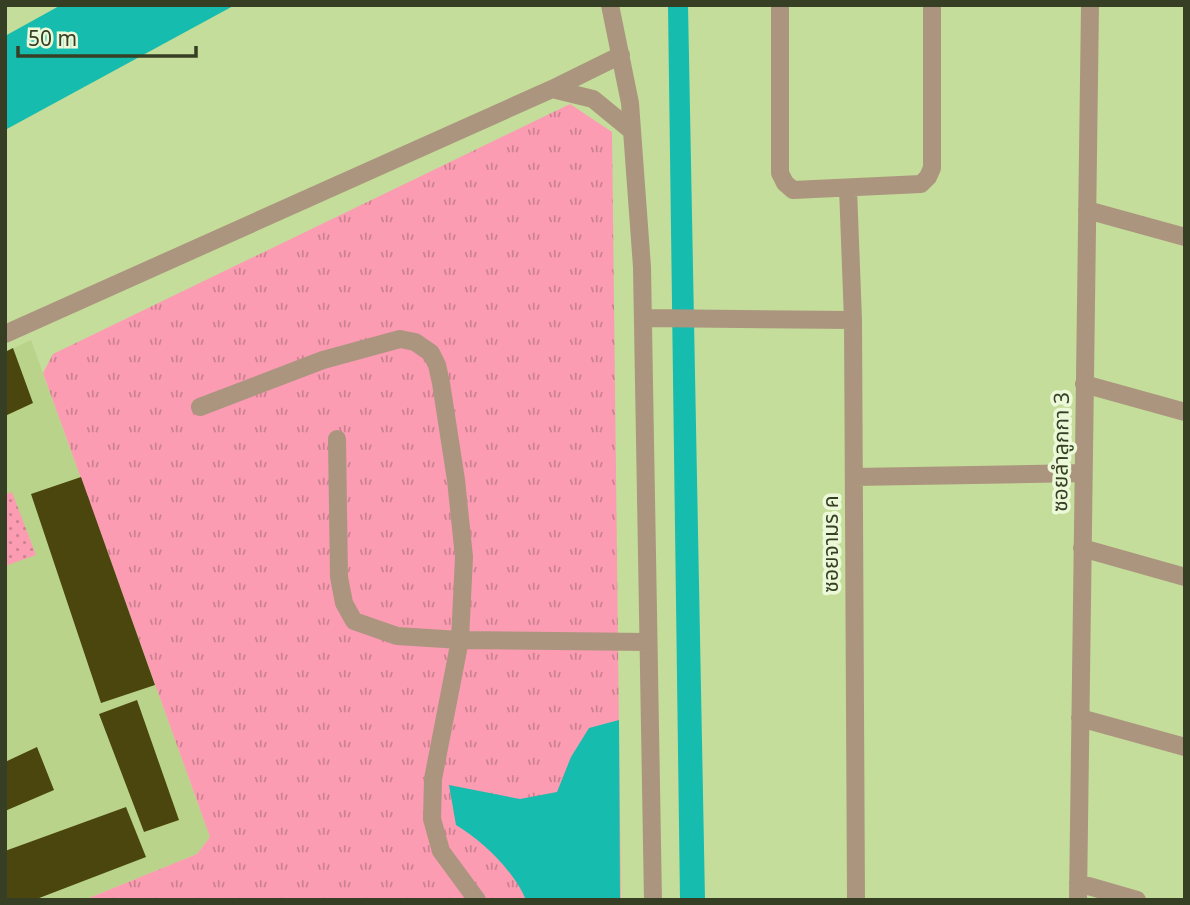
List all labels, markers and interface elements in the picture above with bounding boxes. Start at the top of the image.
scale bar [18,14,196,58]
text: 50 m [28,24,77,52]
street label: ซอยลำลูกกา 3 [1045,392,1075,512]
street label: ซอยจามร ค [816,495,844,593]

